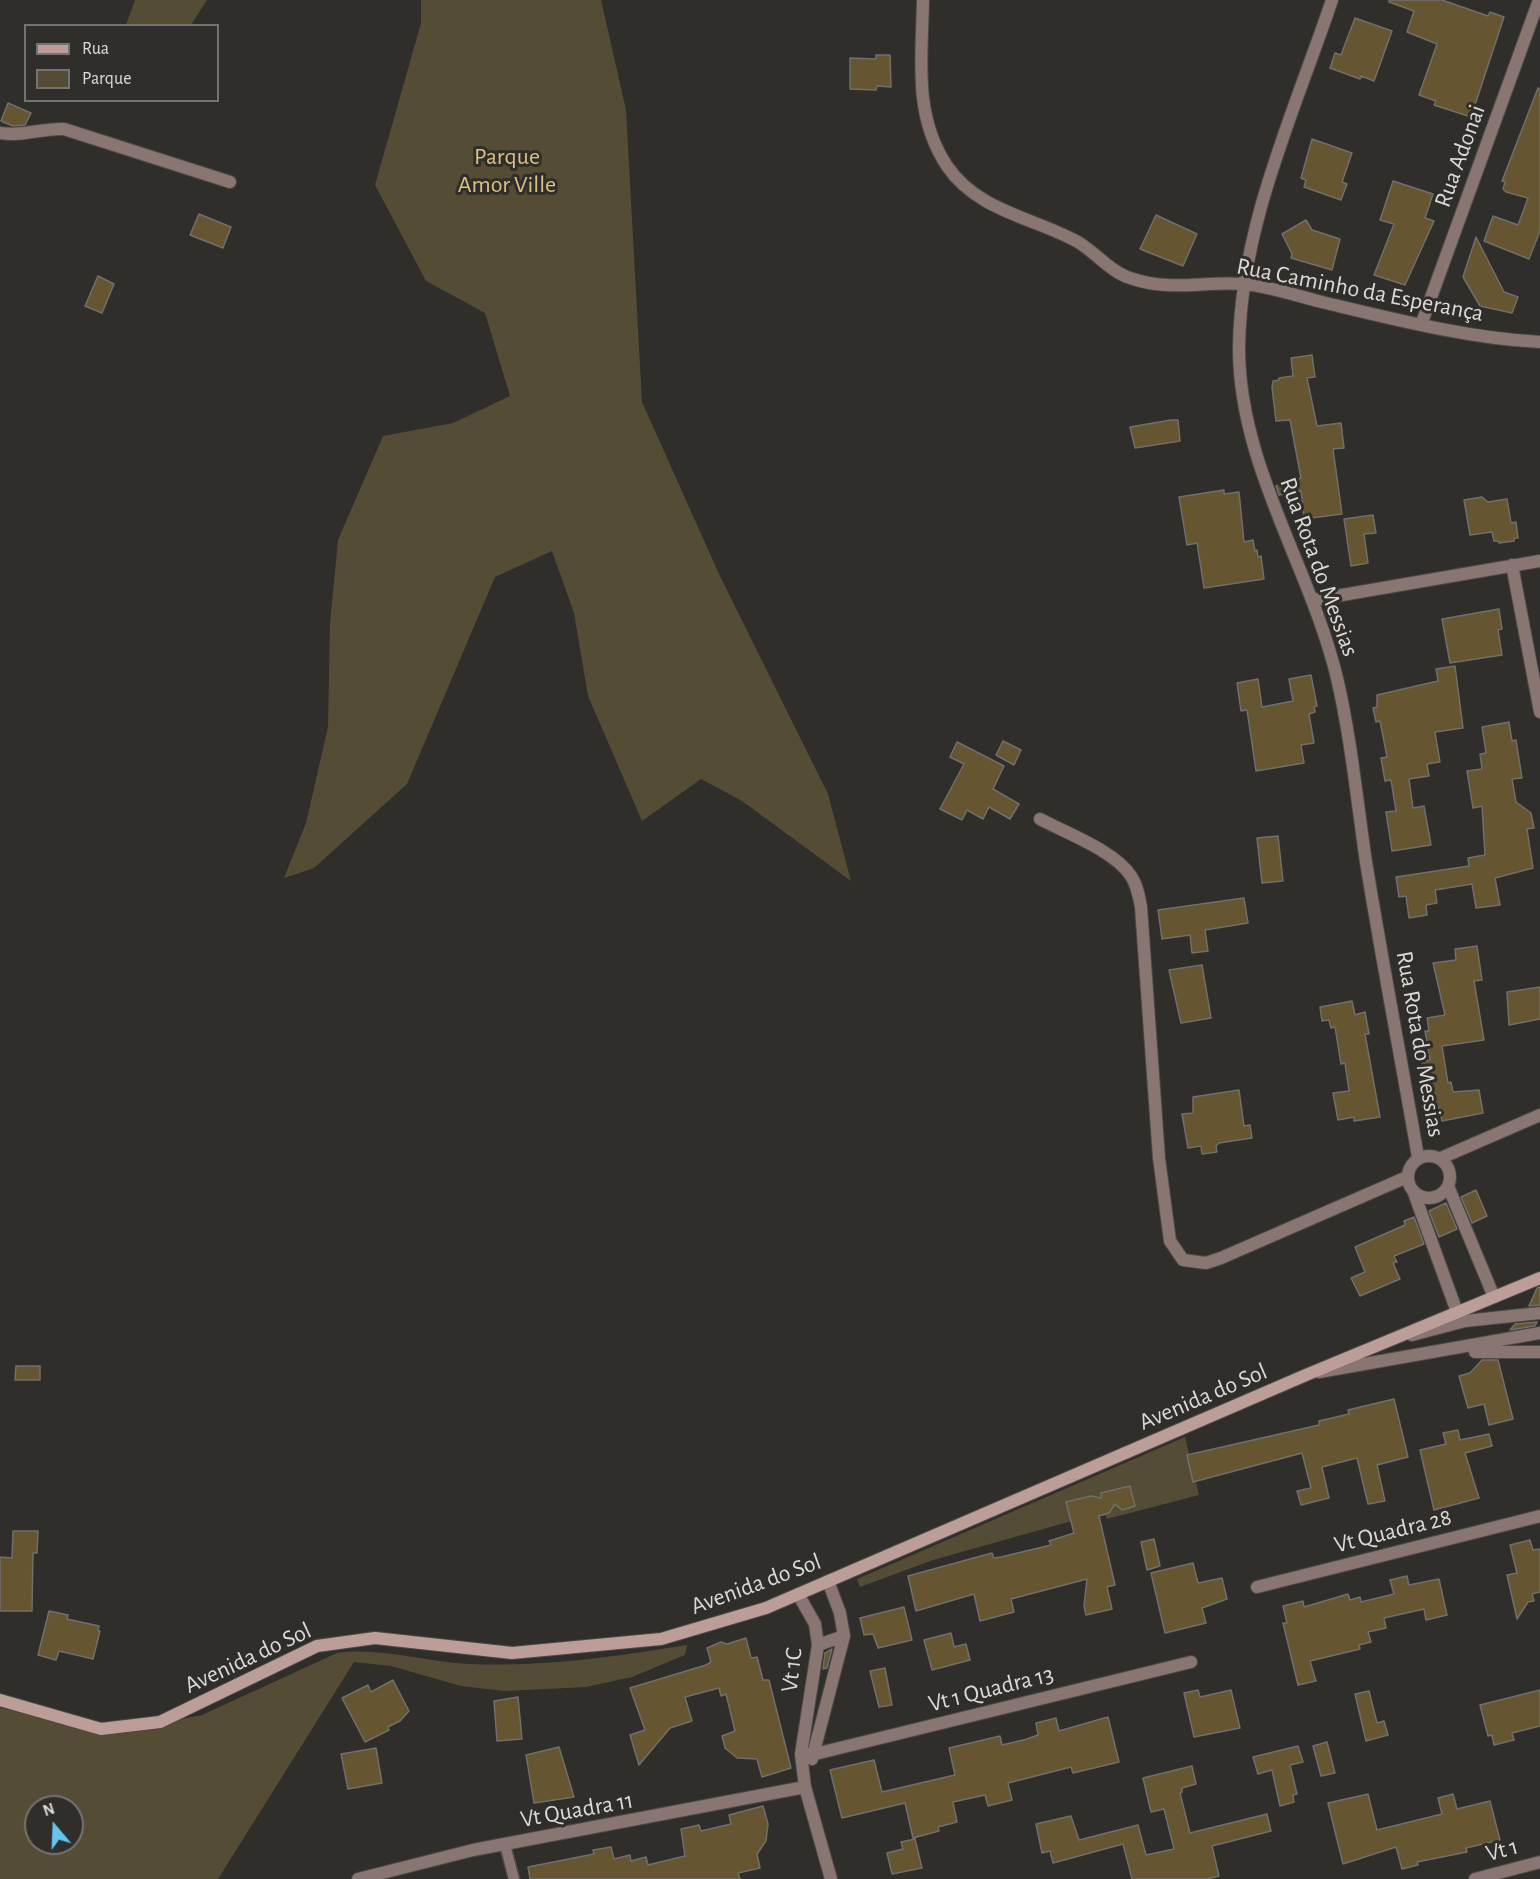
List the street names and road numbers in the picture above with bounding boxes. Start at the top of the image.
street label: Rua Adonai [1428,101,1492,211]
street label: Rua Caminho da Esperança [1234,252,1486,328]
street label: Rua Rota do Messias [1273,474,1365,660]
street label: Rua Rota do Messias [1389,949,1451,1139]
street label: Avenida do Sol [1134,1357,1272,1437]
street label: Vt Quadra 28 [1331,1503,1455,1559]
street label: Avenida do Sol [687,1547,825,1621]
street label: Avenida do Sol [180,1616,316,1700]
street label: Vt 1C [775,1646,809,1694]
street label: Vt 1 Quadra 13 [925,1660,1057,1718]
street label: Vt Quadra 11 [518,1786,636,1834]
street label: Vt 1 [1483,1832,1521,1868]

